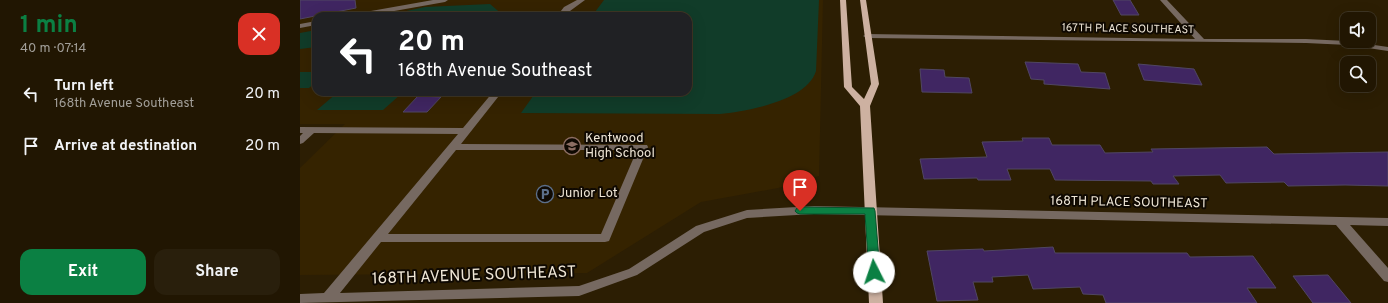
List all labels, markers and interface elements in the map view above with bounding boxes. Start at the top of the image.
text: 1 min [20,11,78,41]
map controls [1340,12,1376,92]
button: sound [1340,12,1376,48]
button: close [238,13,280,55]
street label: 167TH PLACE SOUTHEAST [1062,21,1194,37]
text: 20 m [398,25,465,61]
icon: left [332,28,384,80]
text: 40 m · 07:14 [20,41,86,57]
button: search [1340,56,1376,92]
text: 168th Avenue Southeast [398,60,592,83]
text: Turn left [54,77,114,96]
icon: left [20,83,42,105]
text: 20 m [245,85,280,104]
text: 168th Avenue Southeast [54,96,194,112]
place label: Kentwood High School [585,131,655,162]
icon: arrive [20,135,42,157]
school or university icon: Kentwood High School [562,136,582,156]
text: Arrive at destination [54,137,197,156]
text: 20 m [245,137,280,156]
pin [783,170,817,211]
icon: arrive [789,176,811,198]
parking icon: Junior Lot [535,184,555,204]
place label: Junior Lot [558,186,618,202]
street label: 168TH PLACE SOUTHEAST [1050,194,1208,212]
button: Exit [20,249,146,295]
button: Share [154,249,280,295]
position arrow [853,251,895,293]
street label: 168TH AVENUE SOUTHEAST [371,262,577,290]

